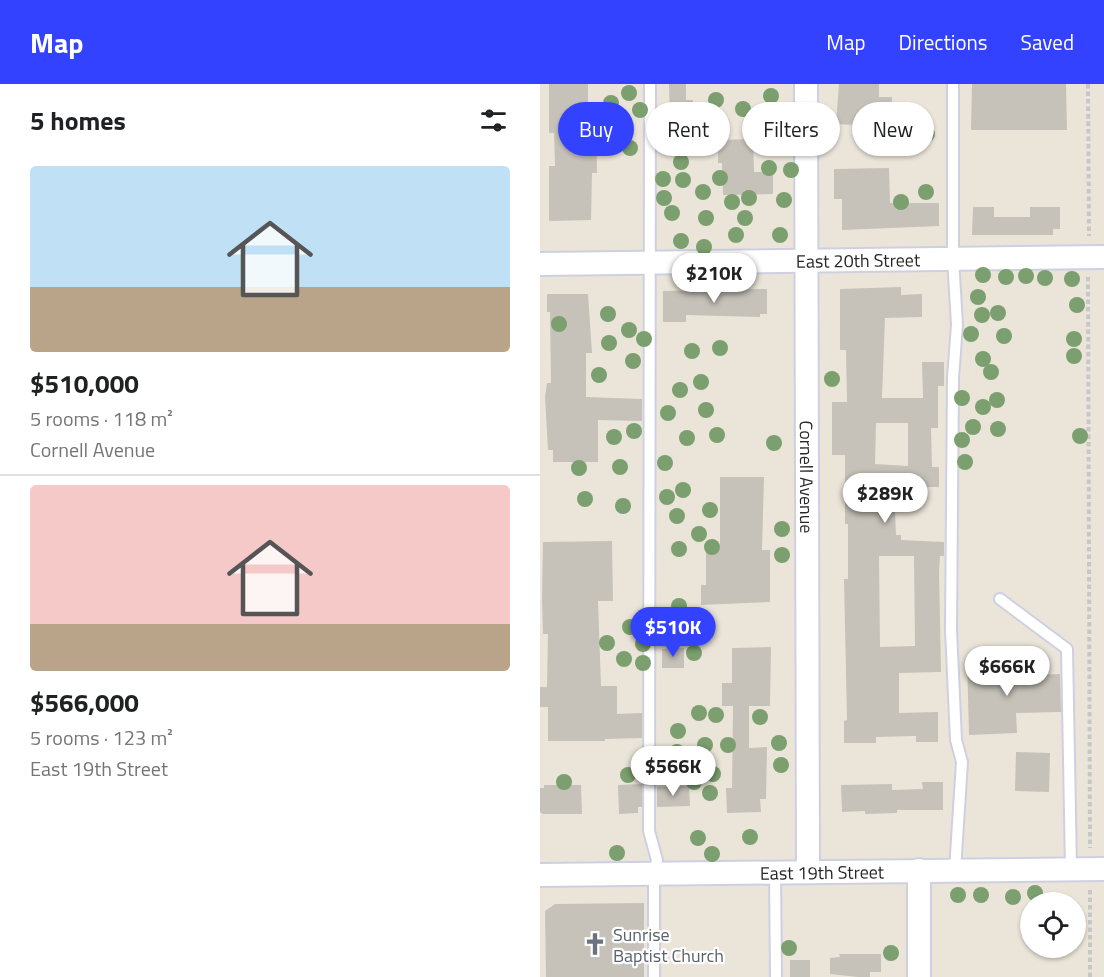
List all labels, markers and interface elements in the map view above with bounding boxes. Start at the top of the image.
text: Map [30,21,84,64]
text: Map [826,26,866,58]
text: Directions [899,26,988,58]
text: Saved [1021,26,1074,58]
text: 5 homes [30,101,126,140]
chip: Buy [558,102,634,156]
chip: Rent [646,102,730,156]
chip: Filters [742,102,840,156]
chip: New [852,102,934,156]
icon: filters [477,104,510,137]
icon: home [216,205,324,313]
street label: East 20th Street [796,246,921,274]
pin: $210K [672,253,756,304]
text: $210K [686,257,742,288]
text: $510,000 [30,364,139,403]
text: 5 rooms · 118 m² [30,403,173,434]
street label: Cornell Avenue [793,421,821,533]
text: Cornell Avenue [30,434,155,465]
pin: $289K [843,473,927,524]
text: $289K [857,477,913,508]
icon: home [216,524,324,632]
pin: $510K [631,607,715,658]
text: $510K [645,611,701,642]
pin: $666K [965,646,1049,697]
text: $666K [979,650,1035,681]
text: $566,000 [30,683,139,722]
text: 5 rooms · 123 m² [30,722,173,753]
pin: $566K [631,746,715,797]
text: $566K [645,750,701,781]
text: East 19th Street [30,753,168,784]
street label: East 19th Street [760,858,885,886]
map controls [1020,892,1086,958]
button: locate [1020,892,1086,958]
place label: Sunrise Baptist Church [613,921,724,969]
church icon: Sunrise Baptist Church [582,931,608,957]

